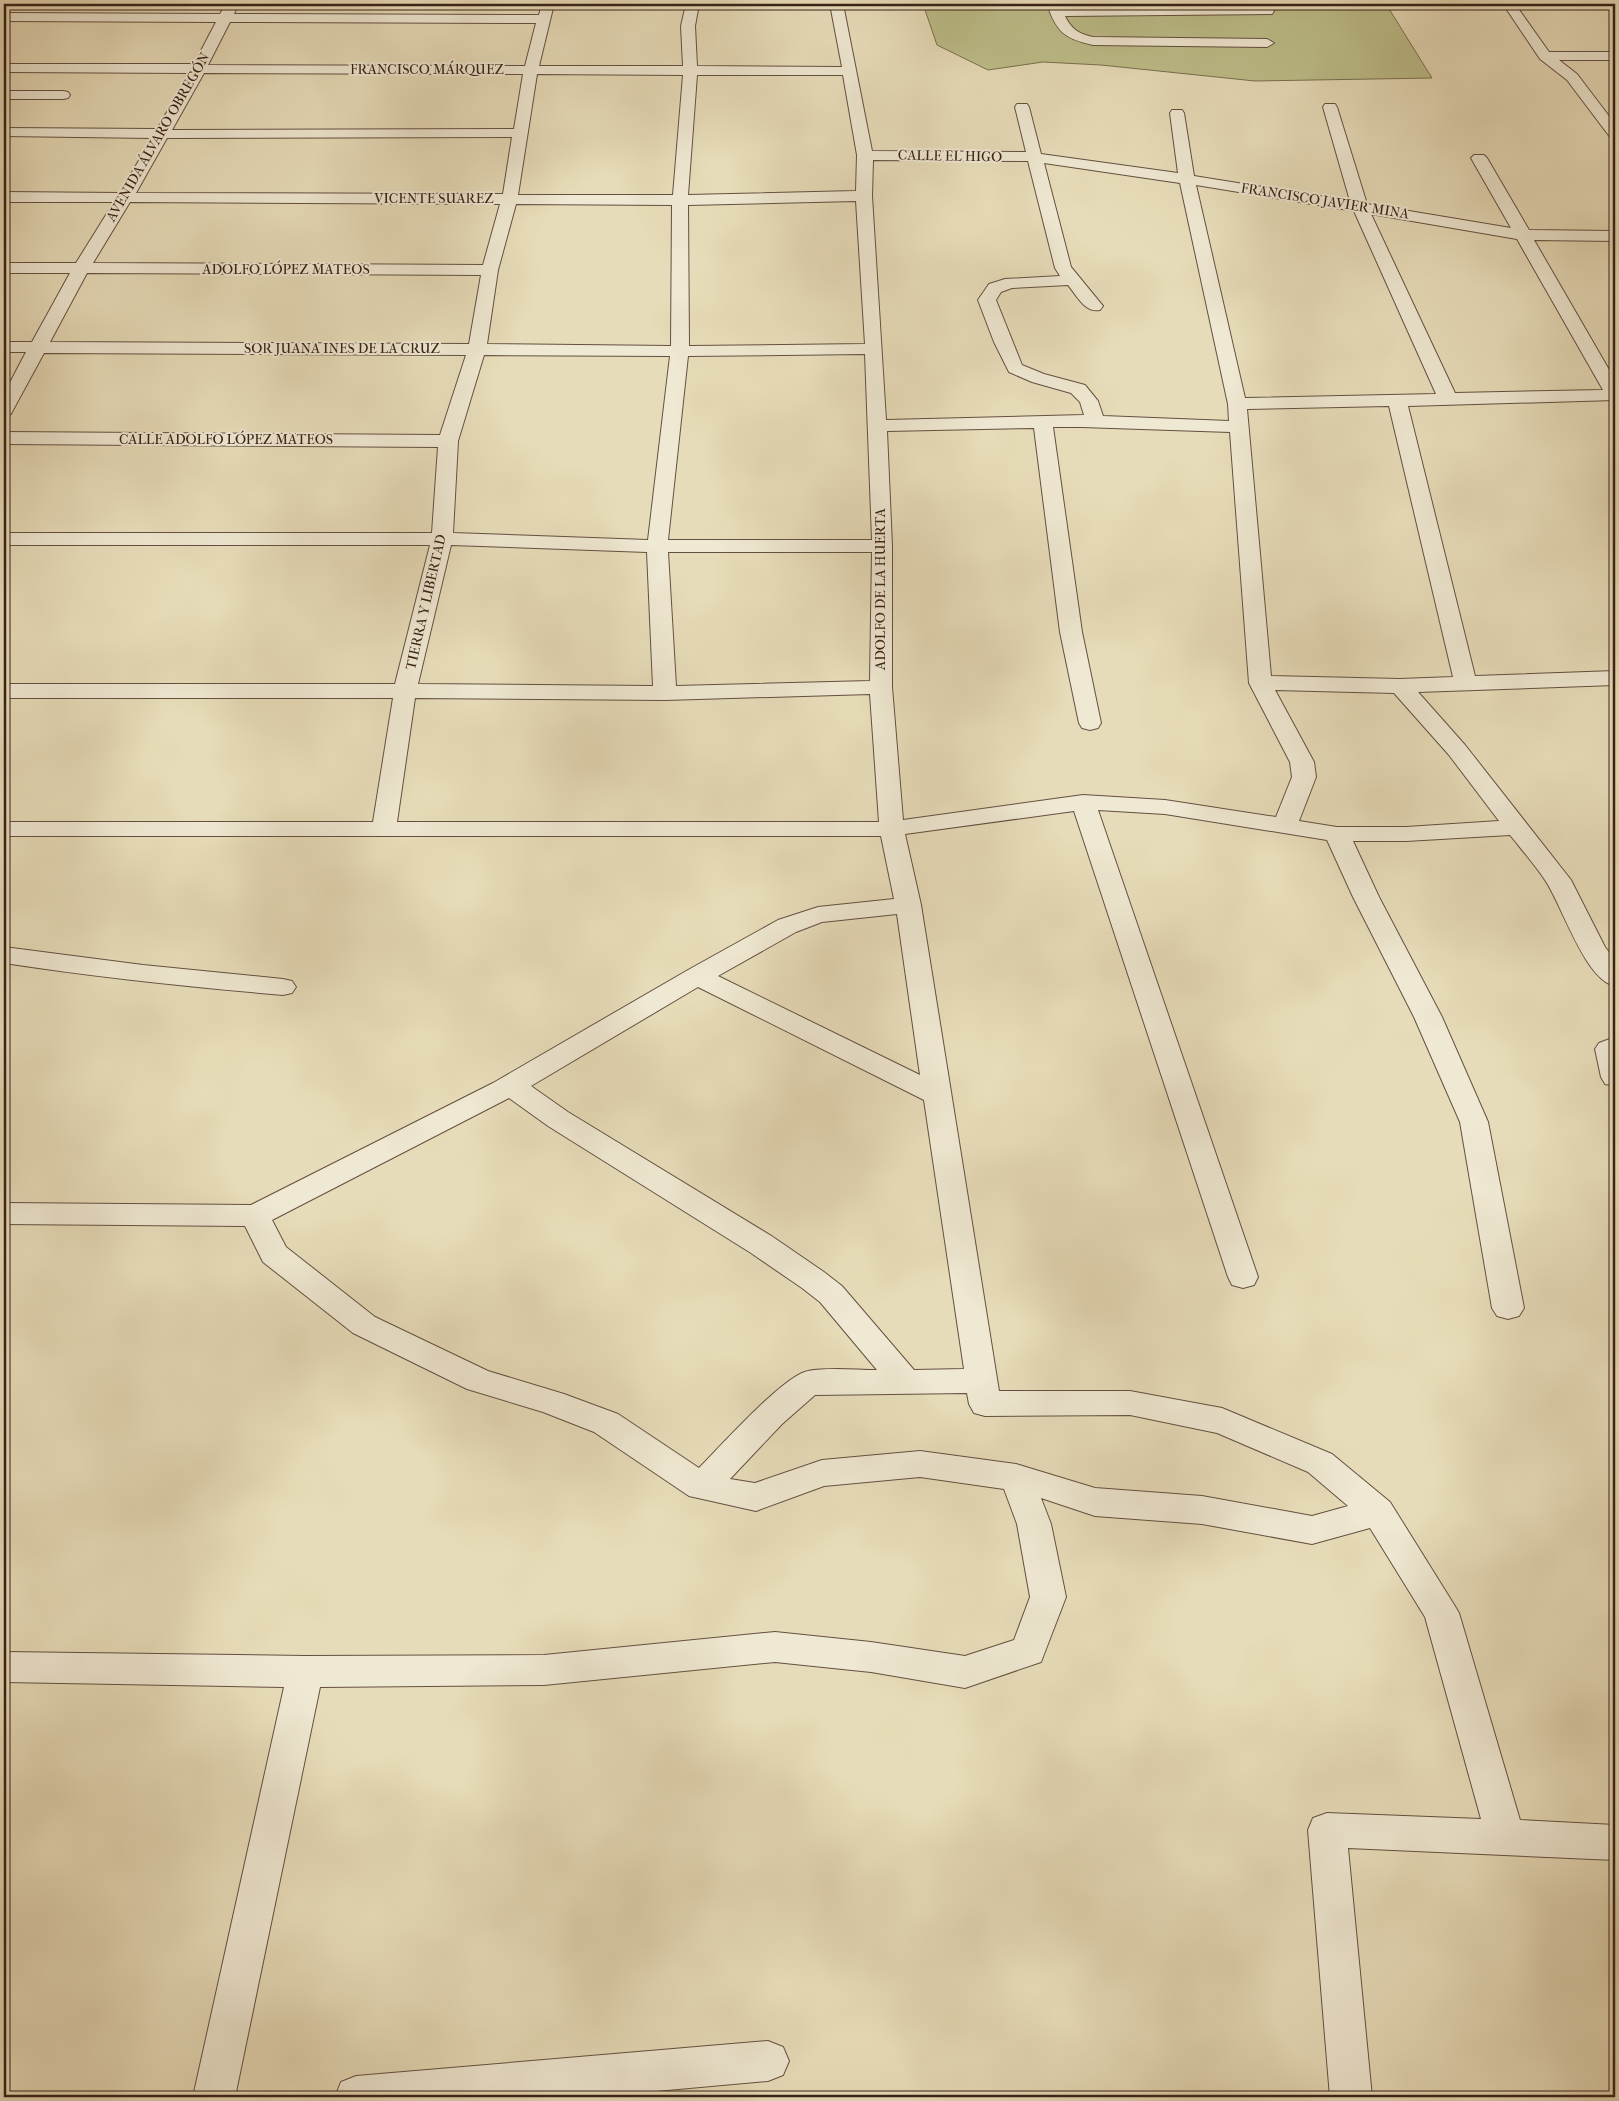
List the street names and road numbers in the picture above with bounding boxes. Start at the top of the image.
street label: AVENIDA ÁLVARO OBREGÓN [101,49,214,225]
street label: FRANCISCO MÁRQUEZ [350,60,504,78]
street label: CALLE EL HIGO [898,147,1002,165]
street label: FRANCISCO JAVIER MINA [1240,179,1411,223]
street label: VICENTE SUAREZ [373,190,494,207]
street label: ADOLFO LÓPEZ MATEOS [201,260,370,278]
street label: SOR JUANA INES DE LA CRUZ [244,340,441,357]
street label: CALLE ADOLFO LÓPEZ MATEOS [119,430,333,448]
street label: ADOLFO DE LA HUERTA [872,507,889,671]
street label: TIERRA Y LIBERTAD [402,532,450,671]

